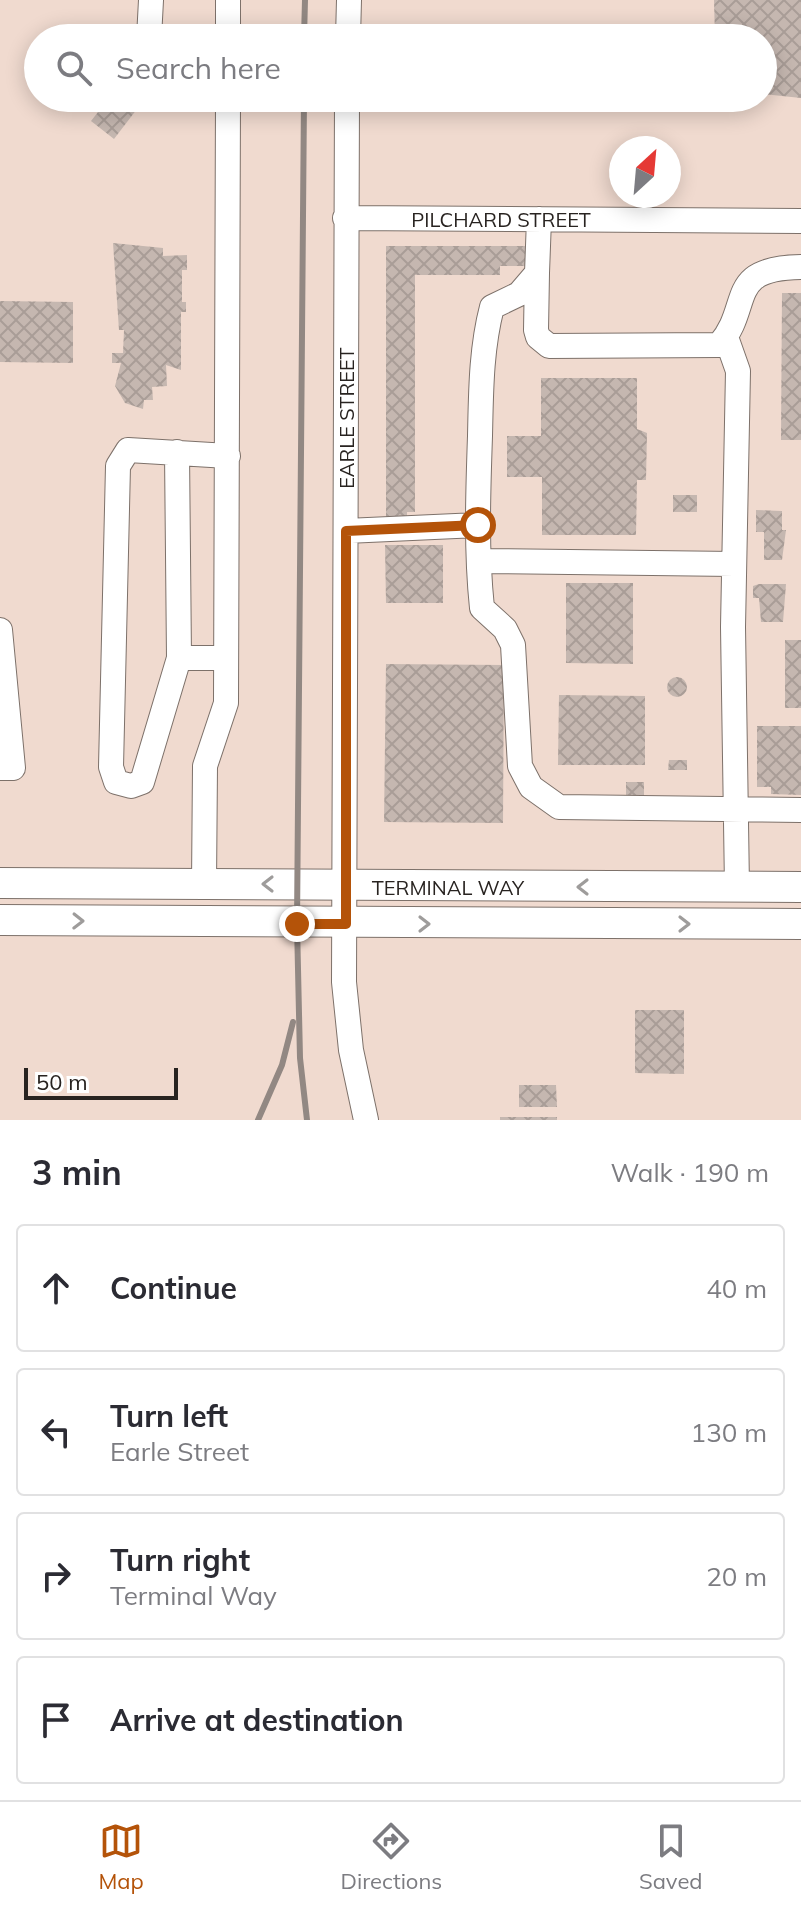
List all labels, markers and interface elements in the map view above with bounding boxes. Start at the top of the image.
search box [24,24,777,112]
icon: search [52,46,96,90]
text: Search here [116,49,281,87]
north arrow [609,136,681,208]
street label: PILCHARD STREET [411,207,591,232]
street label: EARLE STREET [334,347,359,489]
route start [460,507,496,543]
street label: TERMINAL WAY [372,875,525,900]
one-way arrow [261,876,274,893]
one-way arrow [576,878,589,896]
route end [279,906,315,942]
one-way arrow [72,912,85,930]
one-way arrow [418,915,431,933]
one-way arrow [678,915,691,933]
scale bar [24,1064,178,1100]
text: 50 m [36,1068,87,1096]
text: 3 min [32,1151,122,1194]
text: Walk · 190 m [610,1156,769,1189]
icon: ahead [34,1266,78,1310]
text: Continue [110,1269,237,1307]
text: 40 m [706,1272,767,1305]
text: Turn left [110,1397,228,1435]
icon: left [34,1410,78,1454]
text: 130 m [691,1416,767,1449]
text: Earle Street [110,1435,249,1468]
text: Turn right [110,1541,250,1579]
icon: right [34,1554,78,1598]
text: 20 m [706,1560,767,1593]
text: Terminal Way [110,1579,277,1612]
icon: arrive [34,1698,78,1742]
text: Arrive at destination [110,1701,404,1739]
tab: Map [98,1819,144,1895]
tab: Directions [341,1819,442,1895]
tab: Saved [639,1819,703,1895]

